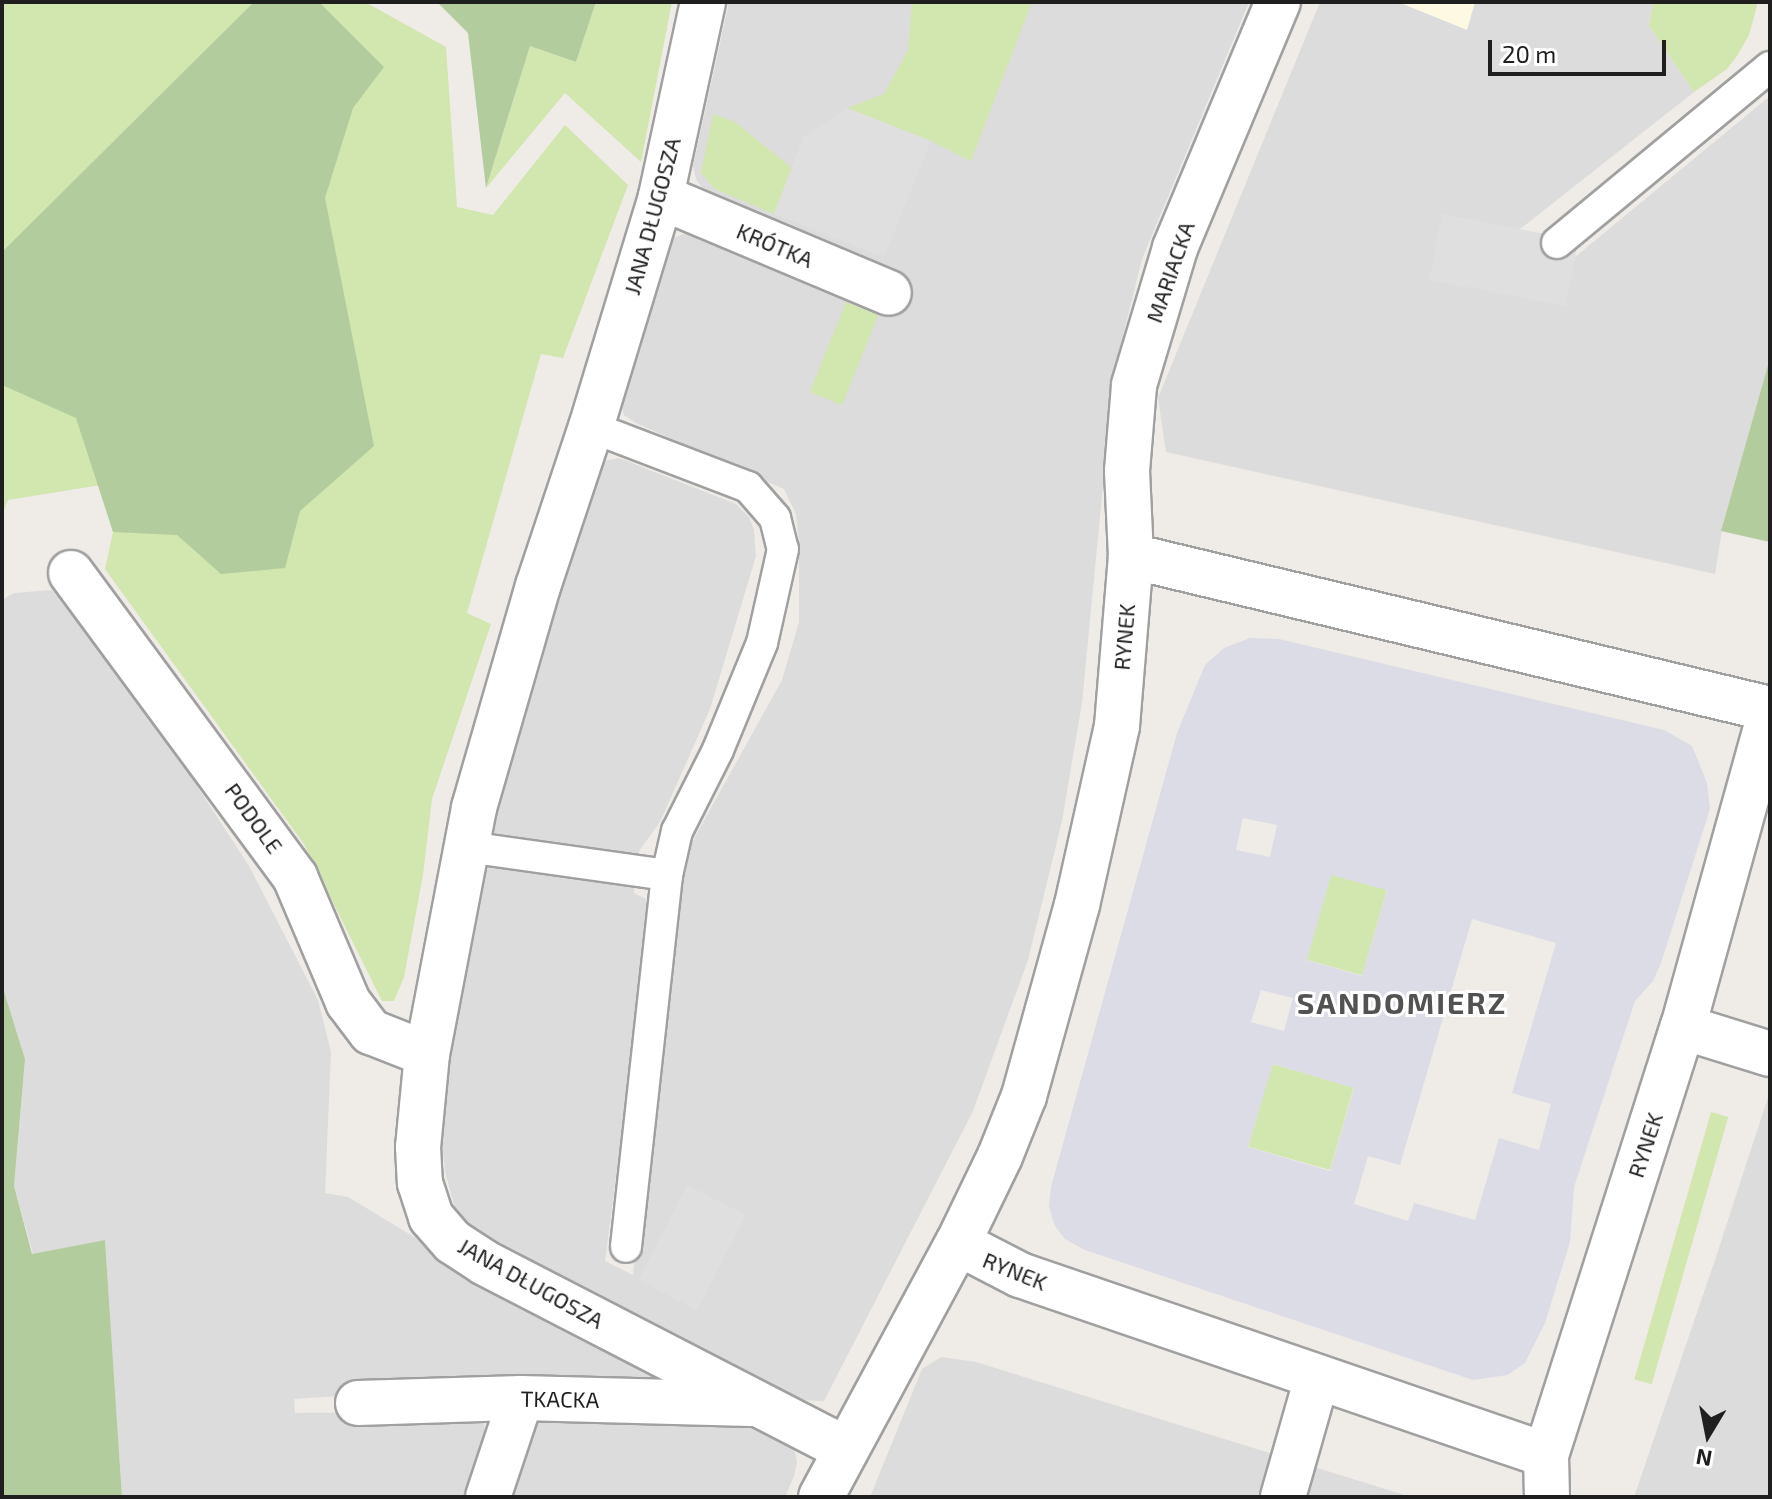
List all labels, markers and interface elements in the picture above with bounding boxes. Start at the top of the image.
scale bar [1492,24,1670,74]
text: 20 m [1502,39,1556,68]
street label: JANA DŁUGOSZA [618,134,686,298]
street label: KRÓTKA [733,217,817,273]
street label: MARIACKA [1140,218,1200,326]
street label: RYNEK [1108,603,1140,671]
street label: PODOLE [220,778,288,858]
district label: SANDOMIERZ [1297,984,1507,1020]
street label: RYNEK [1622,1109,1668,1181]
street label: JANA DŁUGOSZA [454,1232,608,1334]
street label: RYNEK [979,1246,1051,1296]
street label: TKACKA [520,1385,600,1413]
north arrow [1668,1395,1748,1475]
text: N [1694,1444,1714,1473]

